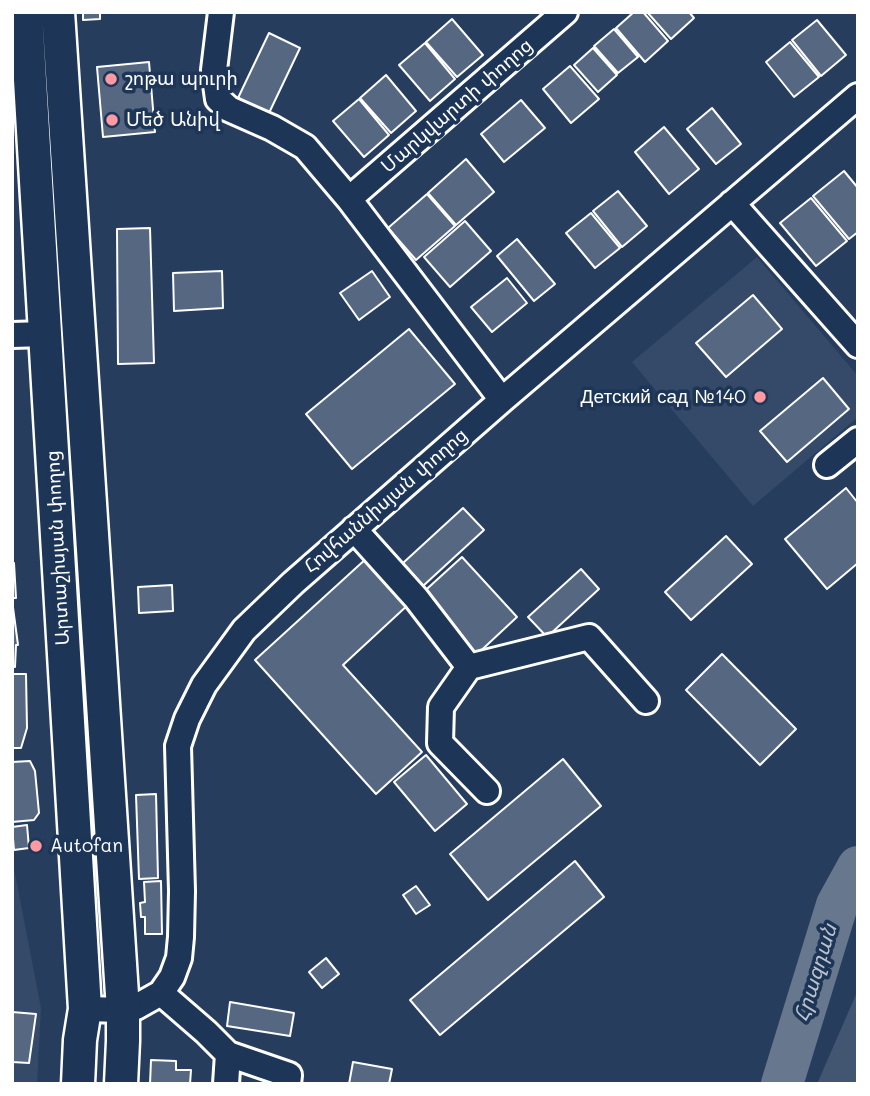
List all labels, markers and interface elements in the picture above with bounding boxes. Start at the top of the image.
street label: Մարկվարտի փողոց [377,34,537,178]
place label: շոթա պուրի [125,68,238,90]
marker: շոթա պուրի [103,71,119,87]
place label: Մեծ Անիվ [126,109,220,131]
marker: Մեծ Անիվ [104,112,120,128]
place label: Детский сад №140 [581,386,746,408]
marker: Детский сад №140 [752,389,768,405]
street label: Հովհաննիսյան փողոց [300,424,472,578]
street label: Արտաշիսյան փողոց [42,450,74,646]
place label: Autofan [50,835,123,857]
marker: Autofan [28,838,44,854]
water label: Հրազդան [789,921,843,1025]

